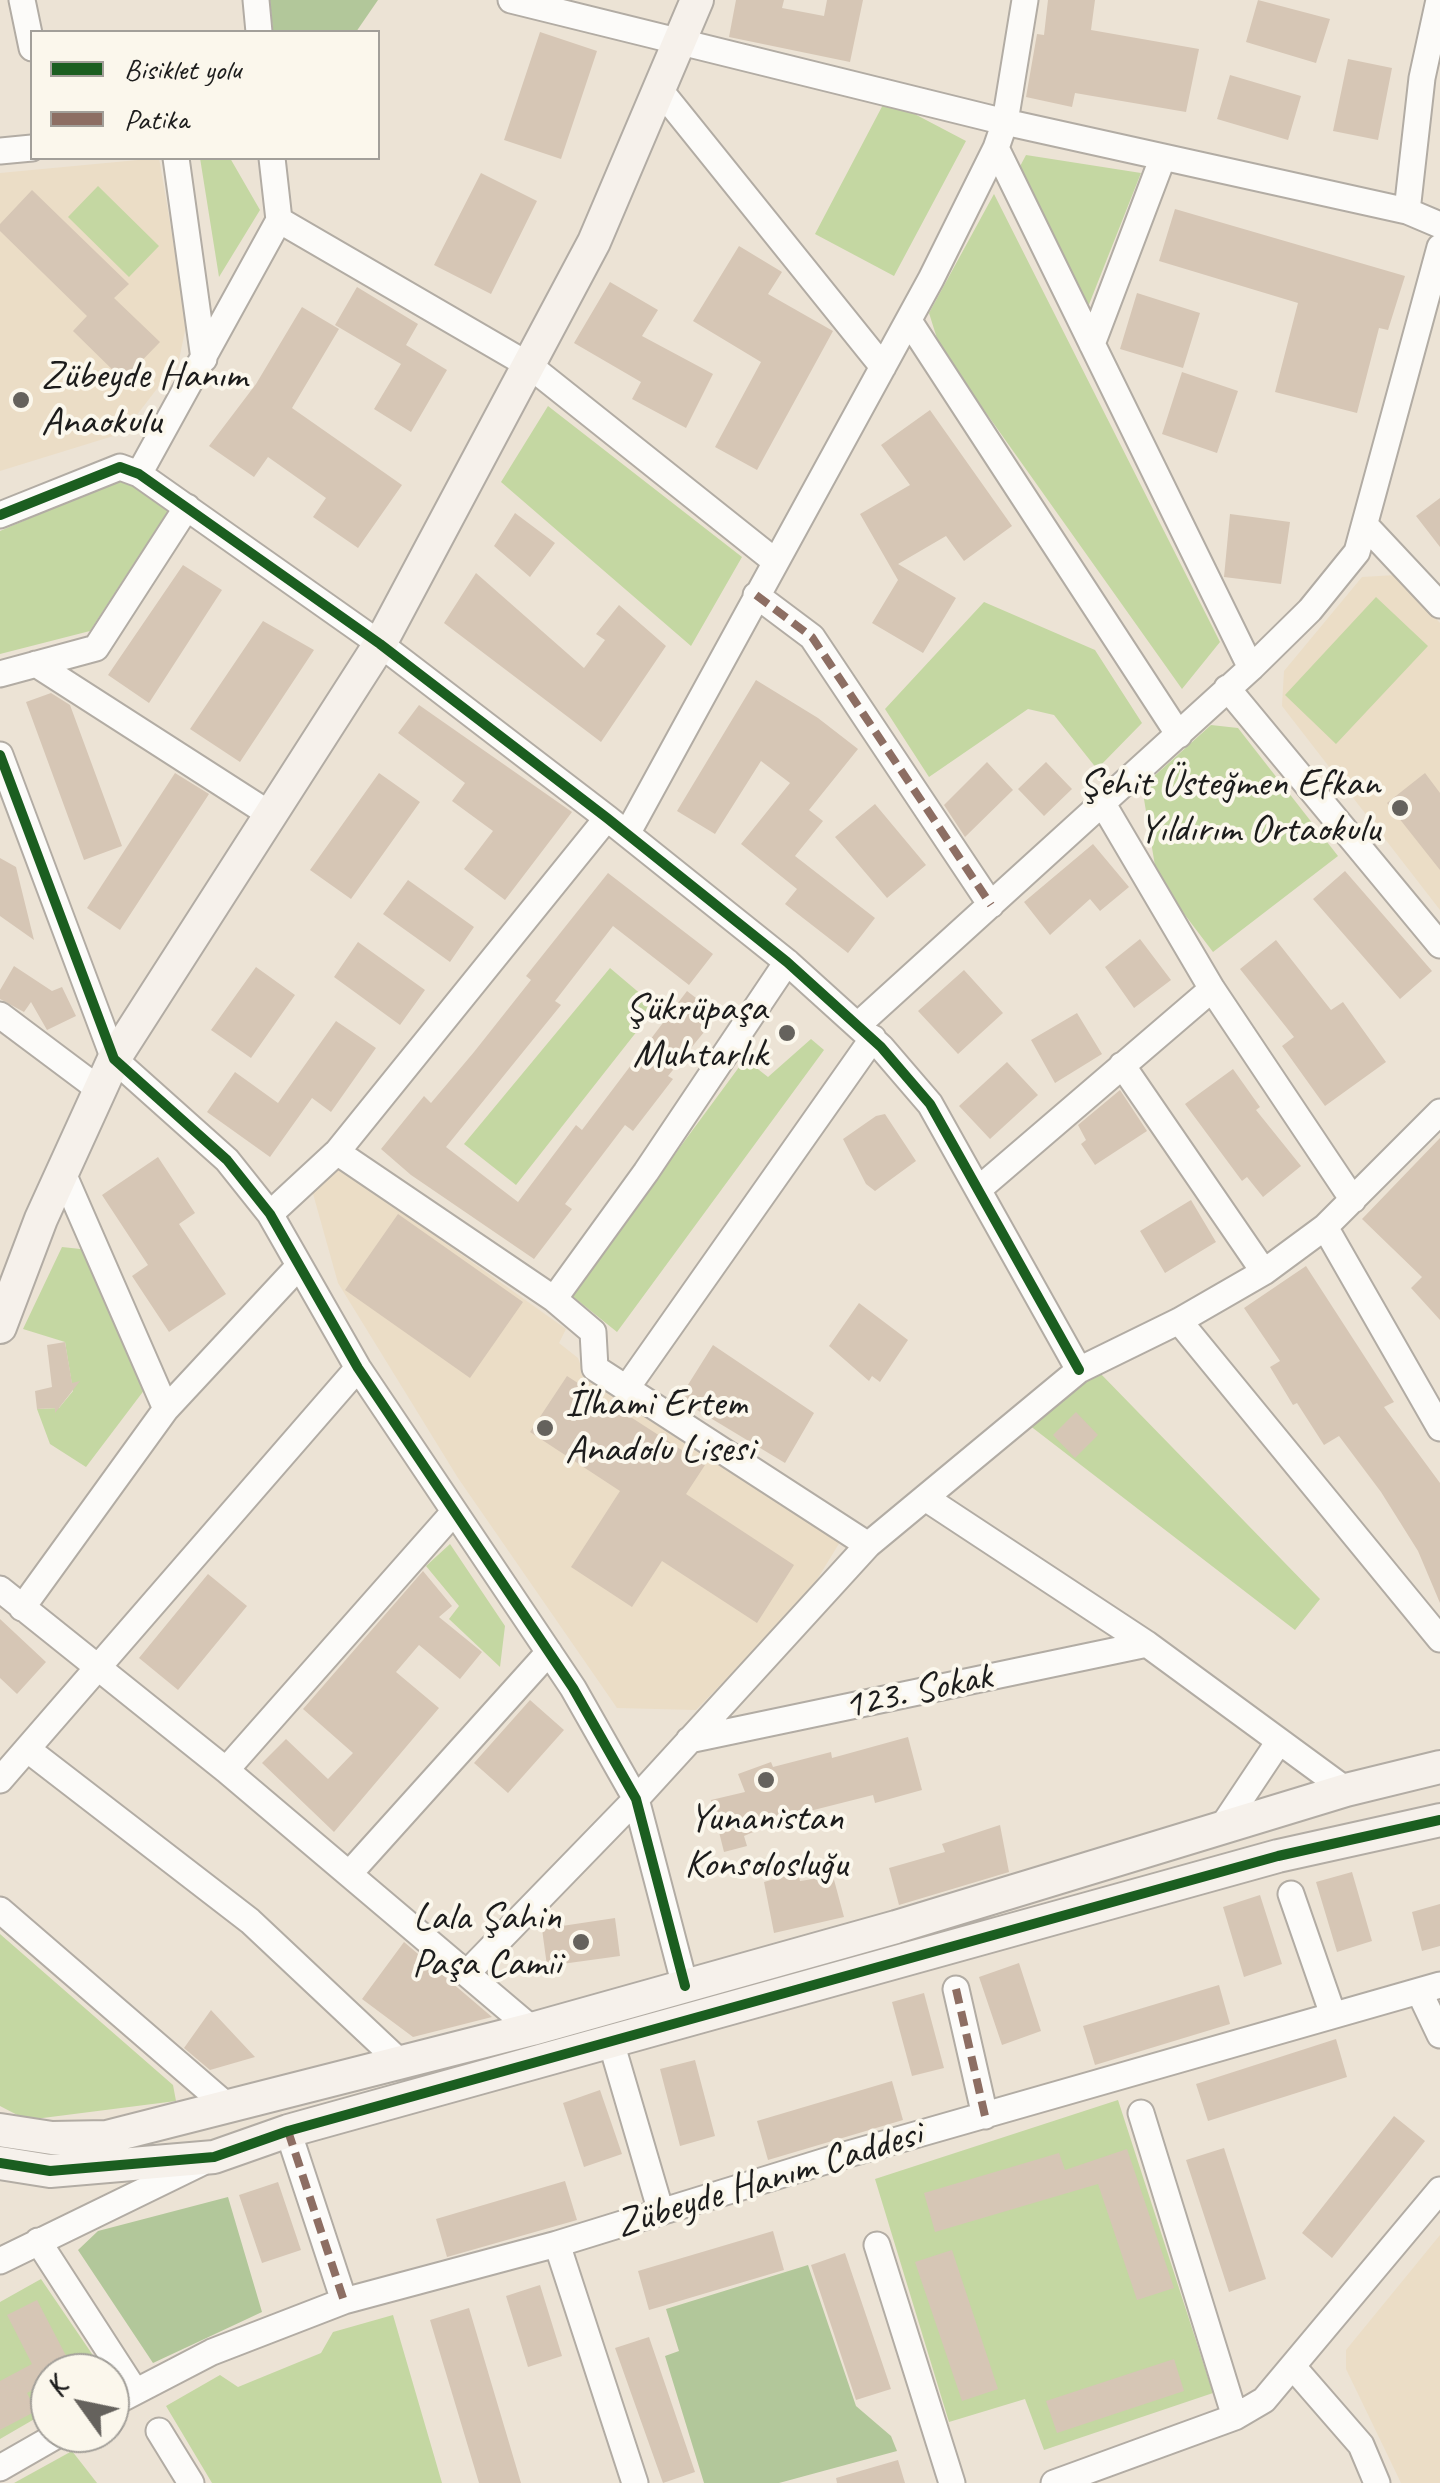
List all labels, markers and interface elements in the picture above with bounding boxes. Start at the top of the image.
legend [30,30,380,160]
text: Bisiklet yolu [124,50,241,88]
text: Patika [124,100,189,138]
place label: Zübeyde Hanım Anaokulu [41,353,247,447]
marker: Zübeyde Hanım Anaokulu [10,389,32,411]
place label: Şehit Üsteğmen Efkan Yıldırım Ortaokulu [1079,761,1380,855]
marker: Şehit Üsteğmen Efkan Yıldırım Ortaokulu [1389,797,1411,819]
place label: Şükrüpaşa Muhtarlık [625,986,767,1080]
marker: Şükrüpaşa Muhtarlık [776,1022,798,1044]
place label: İlhami Ertem Anadolu Lisesi [565,1381,754,1475]
marker: İlhami Ertem Anadolu Lisesi [534,1417,556,1439]
street label: 123. Sokak [840,1653,996,1731]
marker: Yunanistan Konsolosluğu [755,1769,777,1791]
place label: Yunanistan Konsolosluğu [685,1796,847,1890]
place label: Lala Şahin Paşa Camii [412,1895,561,1989]
marker: Lala Şahin Paşa Camii [570,1931,592,1953]
street label: Zübeyde Hanım Caddesi [610,2111,928,2249]
north arrow [30,2353,130,2453]
text: K [38,2372,75,2403]

